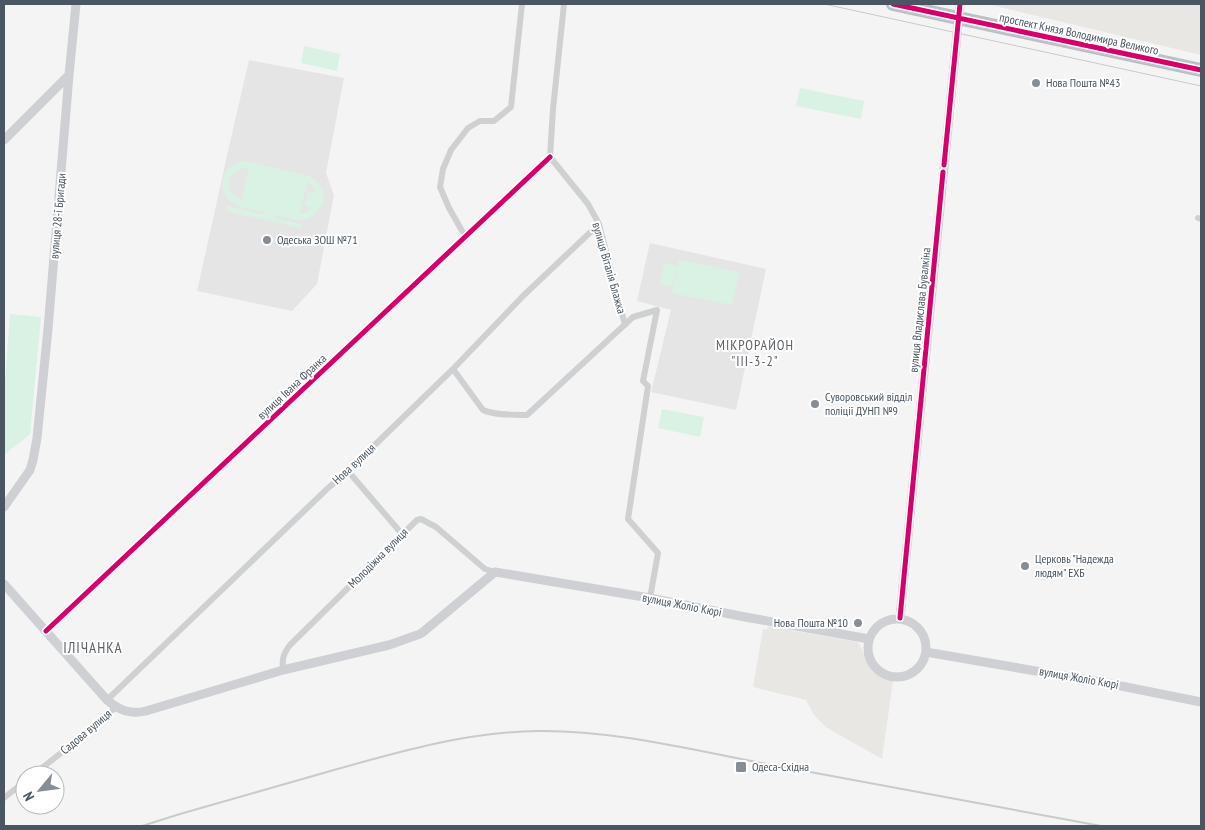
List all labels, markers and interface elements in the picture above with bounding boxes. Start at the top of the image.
street label: проспект Князя Володимира Великого [998,9,1160,58]
place label: Нова Пошта №43 [1046,75,1120,90]
marker: Нова Пошта №43 [1030,77,1042,89]
street label: вулиця 28-ї Бригади [46,172,69,260]
street label: вулиця Віталія Блажка [589,220,630,315]
place label: Одеська ЗОШ №71 [277,232,358,247]
marker: Одеська ЗОШ №71 [261,234,273,246]
street label: вулиця Владислава Бувалкіна [905,247,934,373]
district label: МІКРОРАЙОН "ІІІ-3-2" [716,336,794,370]
street label: вулиця Івана Франка [254,351,329,423]
place label: Суворовський відділ поліції ДУНП №9 [825,389,912,418]
marker: Суворовський відділ поліції ДУНП №9 [809,398,821,410]
street label: Нова вулиця [329,440,378,487]
street label: Молодіжна вулиця [344,524,411,591]
place label: Церковь "Надежда людям" ЕХБ [1034,551,1114,580]
marker: Церковь "Надежда людям" ЕХБ [1019,560,1031,572]
street label: вулиця Жоліо Кюрі [641,589,723,620]
place label: Нова Пошта №10 [774,615,848,630]
marker: Нова Пошта №10 [852,617,864,629]
district label: ІЛІЧАНКА [63,638,123,657]
street label: вулиця Жоліо Кюрі [1038,663,1120,692]
street label: Садова вулиця [57,706,115,757]
place label: Одеса-Східна [752,759,809,774]
marker: Одеса-Східна [734,760,748,774]
north arrow [15,765,65,815]
text: N [19,789,38,804]

